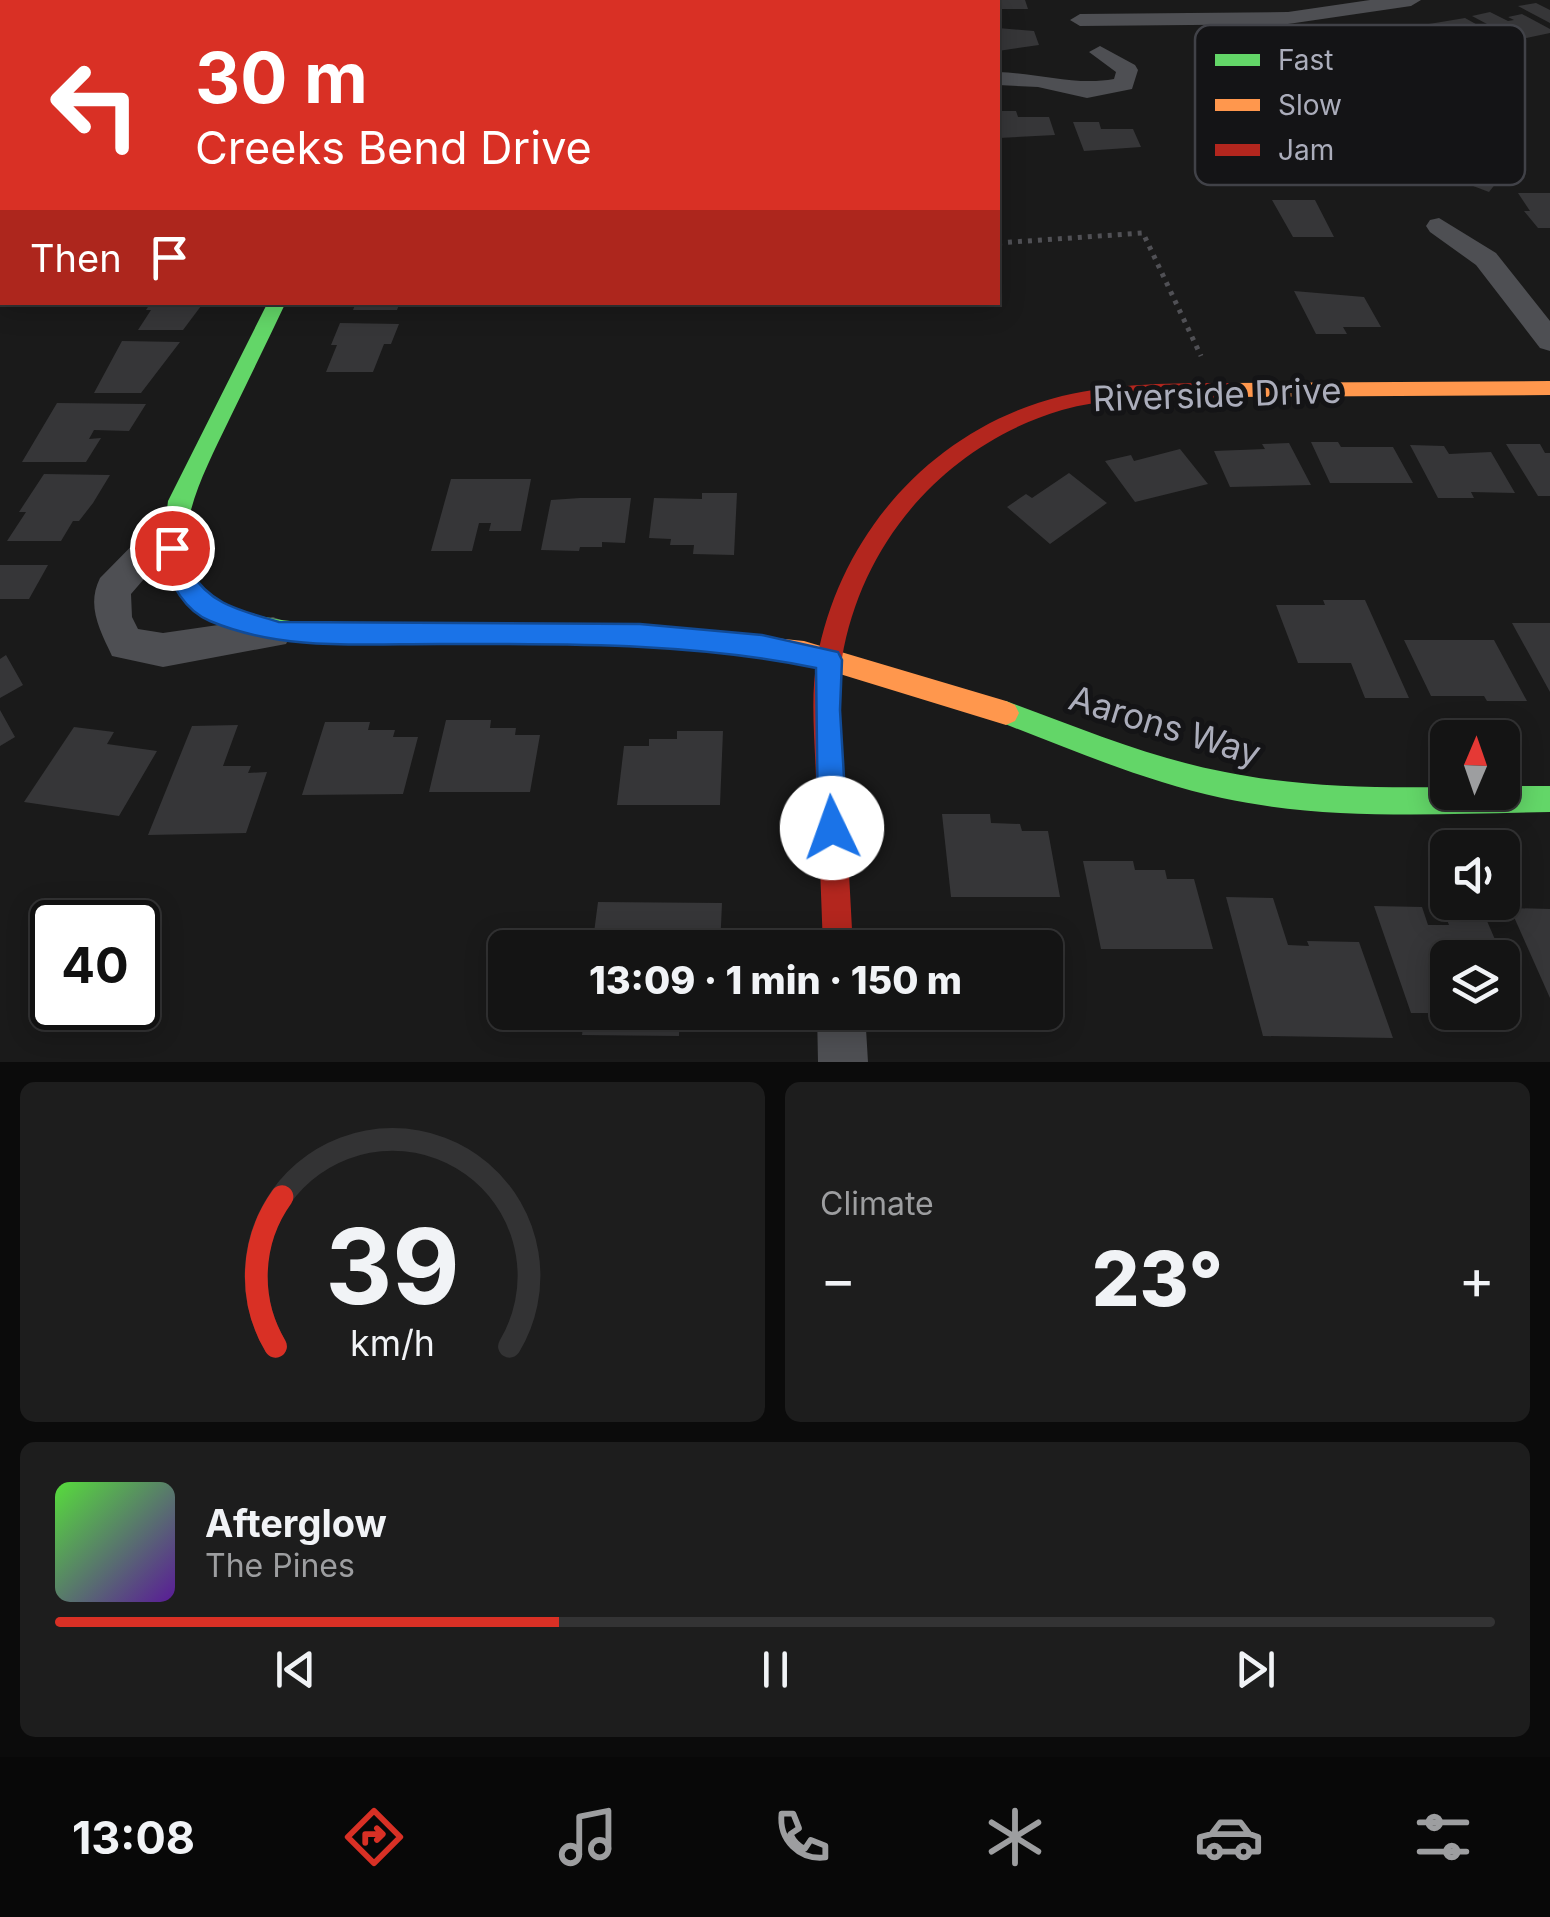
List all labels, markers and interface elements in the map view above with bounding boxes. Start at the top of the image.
legend [1195,25,1525,185]
text: 30 m [195,35,368,120]
icon: left [30,40,160,170]
text: Fast [1278,43,1334,77]
text: Slow [1278,88,1342,122]
text: Creeks Bend Drive [195,120,592,175]
text: Jam [1278,133,1334,167]
icon: arrive [142,230,197,285]
text: Then [30,235,122,281]
street label: Riverside Drive [1092,369,1342,419]
pin [130,506,215,591]
icon: arrive [145,521,200,576]
street label: Aarons Way [1065,676,1266,774]
north arrow [1430,720,1520,810]
map controls [1430,720,1520,1030]
position arrow [780,776,884,880]
button: sound [1430,830,1520,920]
speed limit sign: 40 [30,900,160,1030]
button: layers [1430,940,1520,1030]
text: 13:09 · 1 min · 150 m [589,957,962,1003]
text: Climate [820,1184,934,1223]
text: 39 [325,1203,460,1329]
text: 23° [1092,1233,1223,1324]
text: − [820,1246,856,1312]
text: + [1459,1246,1495,1312]
text: km/h [350,1321,435,1365]
text: Afterglow [205,1500,387,1546]
text: The Pines [205,1546,355,1585]
icon: previous [268,1642,323,1697]
icon: pause [748,1642,803,1697]
icon: next [1228,1642,1283,1697]
icon: directions [339,1802,409,1872]
icon: music [553,1802,623,1872]
icon: phone [767,1802,837,1872]
icon: climate [980,1802,1050,1872]
icon: car [1194,1802,1264,1872]
icon: filters [1408,1802,1478,1872]
text: 13:08 [72,1810,195,1865]

